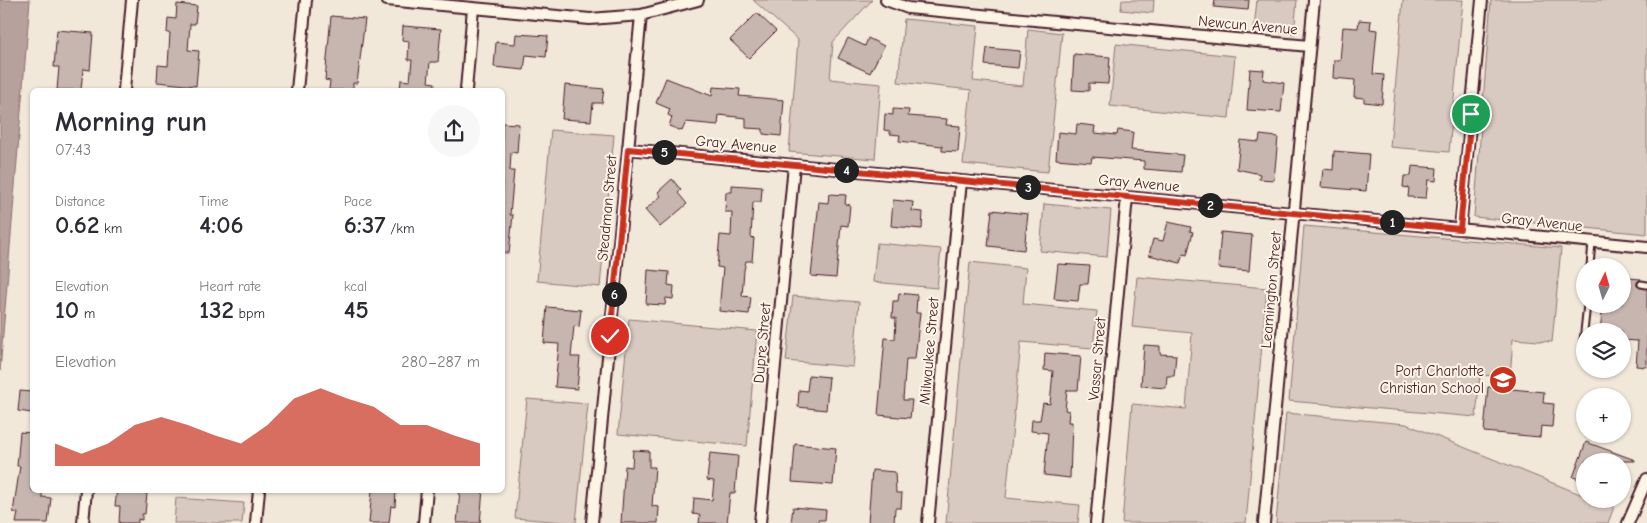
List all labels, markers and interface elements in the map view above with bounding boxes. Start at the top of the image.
street label: Newcun Avenue [1197,12,1299,38]
pin [1450,93,1492,135]
icon: arrive [1457,100,1485,128]
button: share [428,105,480,157]
text: Morning run [55,106,207,138]
street label: Gray Avenue [695,131,778,157]
pin: 5 [652,140,676,164]
text: 07:43 [55,141,91,159]
text: 5 [661,144,668,161]
street label: Steadman Street [593,154,621,262]
pin: 4 [834,158,858,182]
text: 4 [843,162,850,179]
street label: Gray Avenue [1098,170,1181,196]
pin: 3 [1016,174,1040,200]
text: 3 [1025,179,1032,196]
pin: 2 [1198,192,1222,218]
text: Distance [55,193,105,210]
text: Time [199,193,228,210]
text: Pace [344,193,372,210]
text: 2 [1207,197,1214,214]
street label: Gray Avenue [1501,209,1584,235]
text: 0.62 [55,210,99,239]
text: 4:06 [199,210,244,239]
text: 6:37 [344,210,385,239]
pin: 1 [1380,210,1404,234]
text: 1 [1390,214,1395,231]
text: km [99,220,122,237]
text: /km [385,220,415,237]
street label: Leamington Street [1257,230,1285,349]
north arrow [1576,258,1631,312]
map controls [1576,258,1631,508]
text: Elevation [55,278,109,295]
text: Heart rate [199,278,261,295]
text: kcal [344,278,367,295]
pin: 6 [602,282,626,306]
text: 6 [611,286,618,303]
text: 10 [55,295,79,324]
text: 132 [199,295,234,324]
text: 45 [344,295,369,324]
street label: Milwaukee Street [915,296,943,406]
street label: Dupre Street [750,301,775,384]
text: m [79,305,95,322]
text: bpm [234,305,265,322]
pin [589,315,631,357]
street label: Vassar Street [1084,316,1110,401]
icon: check [596,322,624,350]
button: layers [1576,323,1631,378]
text: Elevation [55,353,116,371]
text: 280–287 m [401,353,480,371]
place label: Port Charlotte Christian School [1380,362,1484,397]
school or university icon: Port Charlotte Christian School [1488,365,1518,395]
button: + [1576,388,1631,443]
button: − [1576,453,1631,508]

